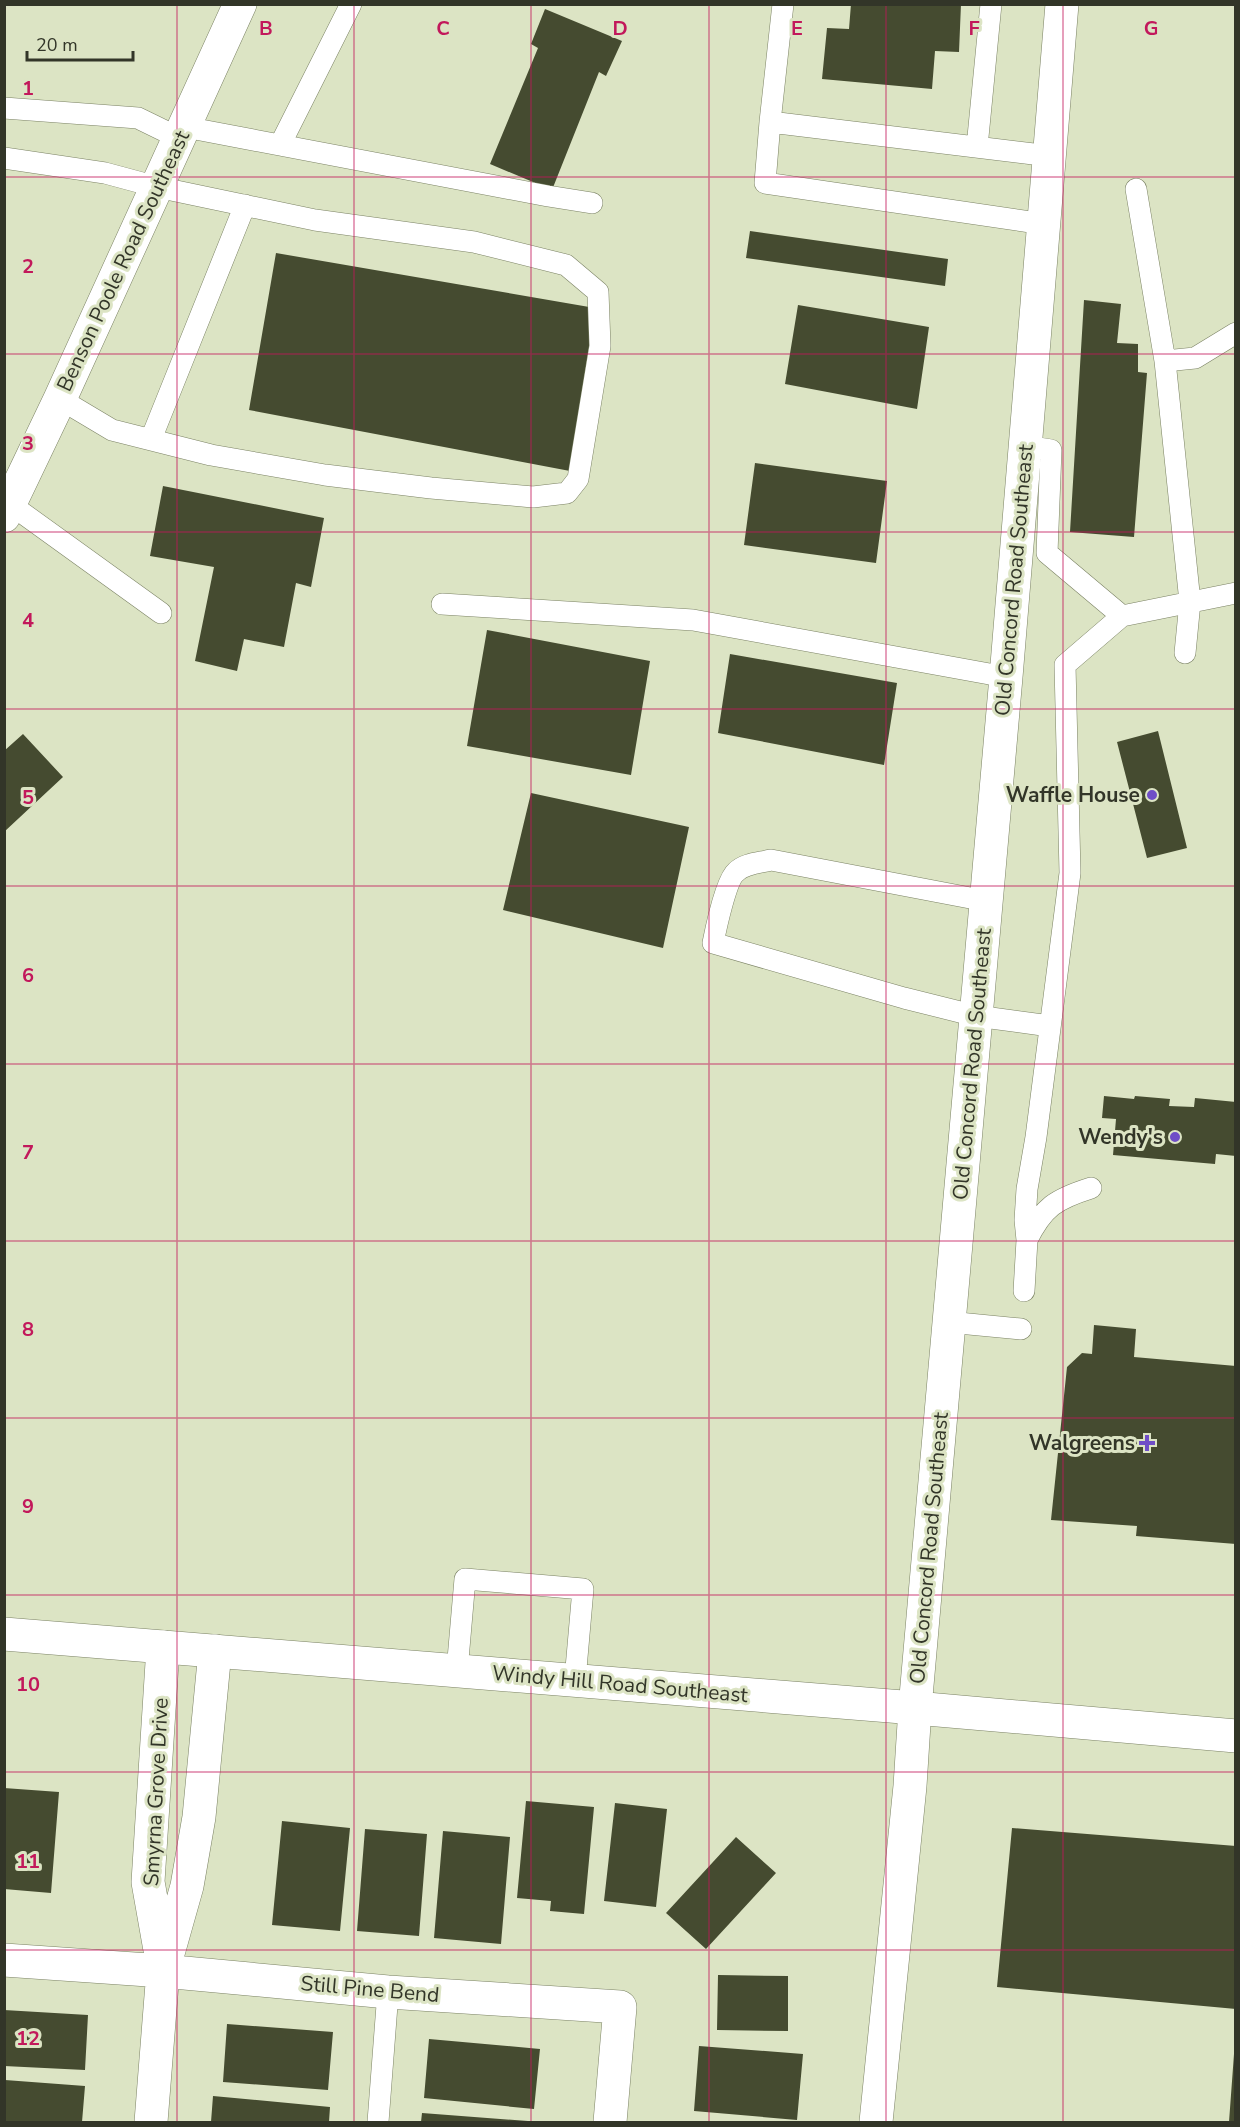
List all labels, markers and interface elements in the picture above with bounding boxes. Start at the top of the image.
text: B [259,15,273,42]
text: C [436,15,450,42]
text: D [612,15,628,42]
text: E [791,15,803,42]
text: F [968,15,980,42]
text: G [1144,15,1158,42]
scale bar [27,24,134,62]
text: 20 m [36,33,78,57]
text: 1 [22,75,34,102]
street label: Benson Poole Road Southeast [50,125,196,396]
text: 2 [22,253,34,280]
text: 3 [22,430,34,457]
street label: Old Concord Road Southeast [988,442,1040,717]
text: 4 [22,607,34,634]
place label: Waffle House [1006,781,1140,809]
text: 5 [22,784,34,811]
marker: Waffle House [1145,788,1159,802]
street label: Old Concord Road Southeast [946,926,998,1201]
text: 6 [22,962,34,989]
place label: Wendy's [1078,1123,1163,1151]
marker: Wendy's [1168,1130,1182,1144]
text: 7 [22,1139,34,1166]
text: 8 [22,1316,34,1343]
street label: Old Concord Road Southeast [903,1410,955,1685]
place label: Walgreens [1029,1429,1135,1457]
marker: Walgreens [1140,1436,1154,1450]
text: 9 [22,1493,34,1520]
street label: Windy Hill Road Southeast [491,1659,750,1709]
text: 10 [16,1671,40,1698]
street label: Smyrna Grove Drive [137,1697,175,1887]
text: 11 [16,1848,40,1875]
street label: Still Pine Bend [299,1969,441,2009]
text: 12 [16,2025,40,2052]

